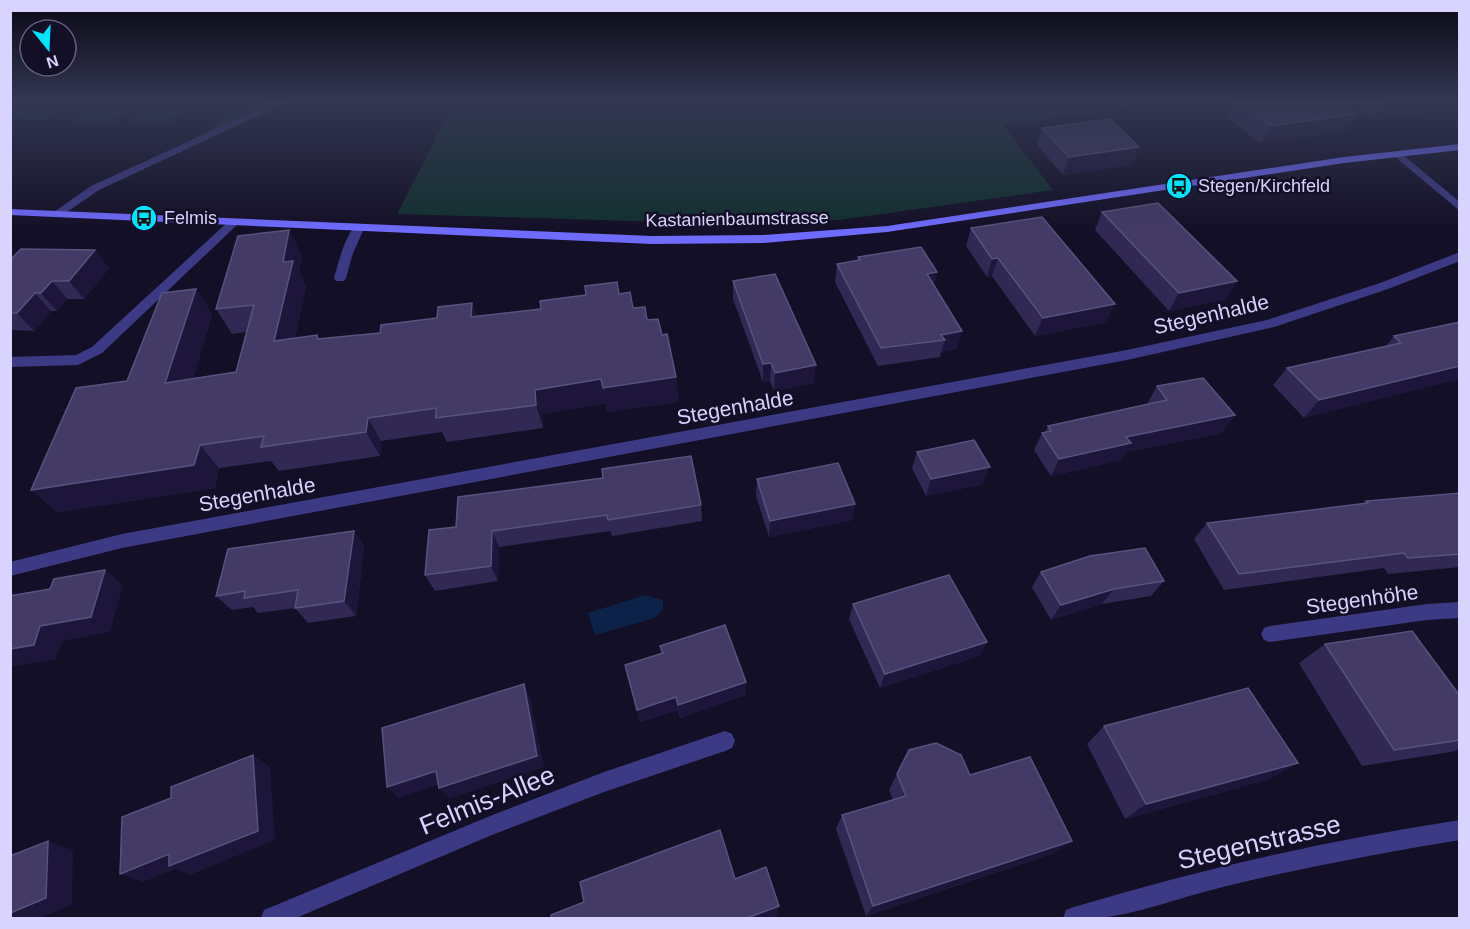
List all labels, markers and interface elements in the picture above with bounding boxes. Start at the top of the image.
north arrow [18,18,78,78]
text: N [44,52,61,72]
bus stop icon: Stegen/Kirchfeld [1164,171,1194,201]
place label: Stegen/Kirchfeld [1198,176,1330,196]
bus stop icon: Felmis [129,203,159,233]
street label: Kastanienbaumstrasse [645,207,829,231]
place label: Felmis [164,208,217,228]
street label: Stegenhalde [1151,290,1271,338]
street label: Stegenhalde [675,385,795,429]
street label: Stegenhalde [197,472,317,516]
street label: Stegenhöhe [1304,580,1420,618]
street label: Felmis-Allee [415,759,559,841]
street label: Stegenstrasse [1175,809,1343,875]

